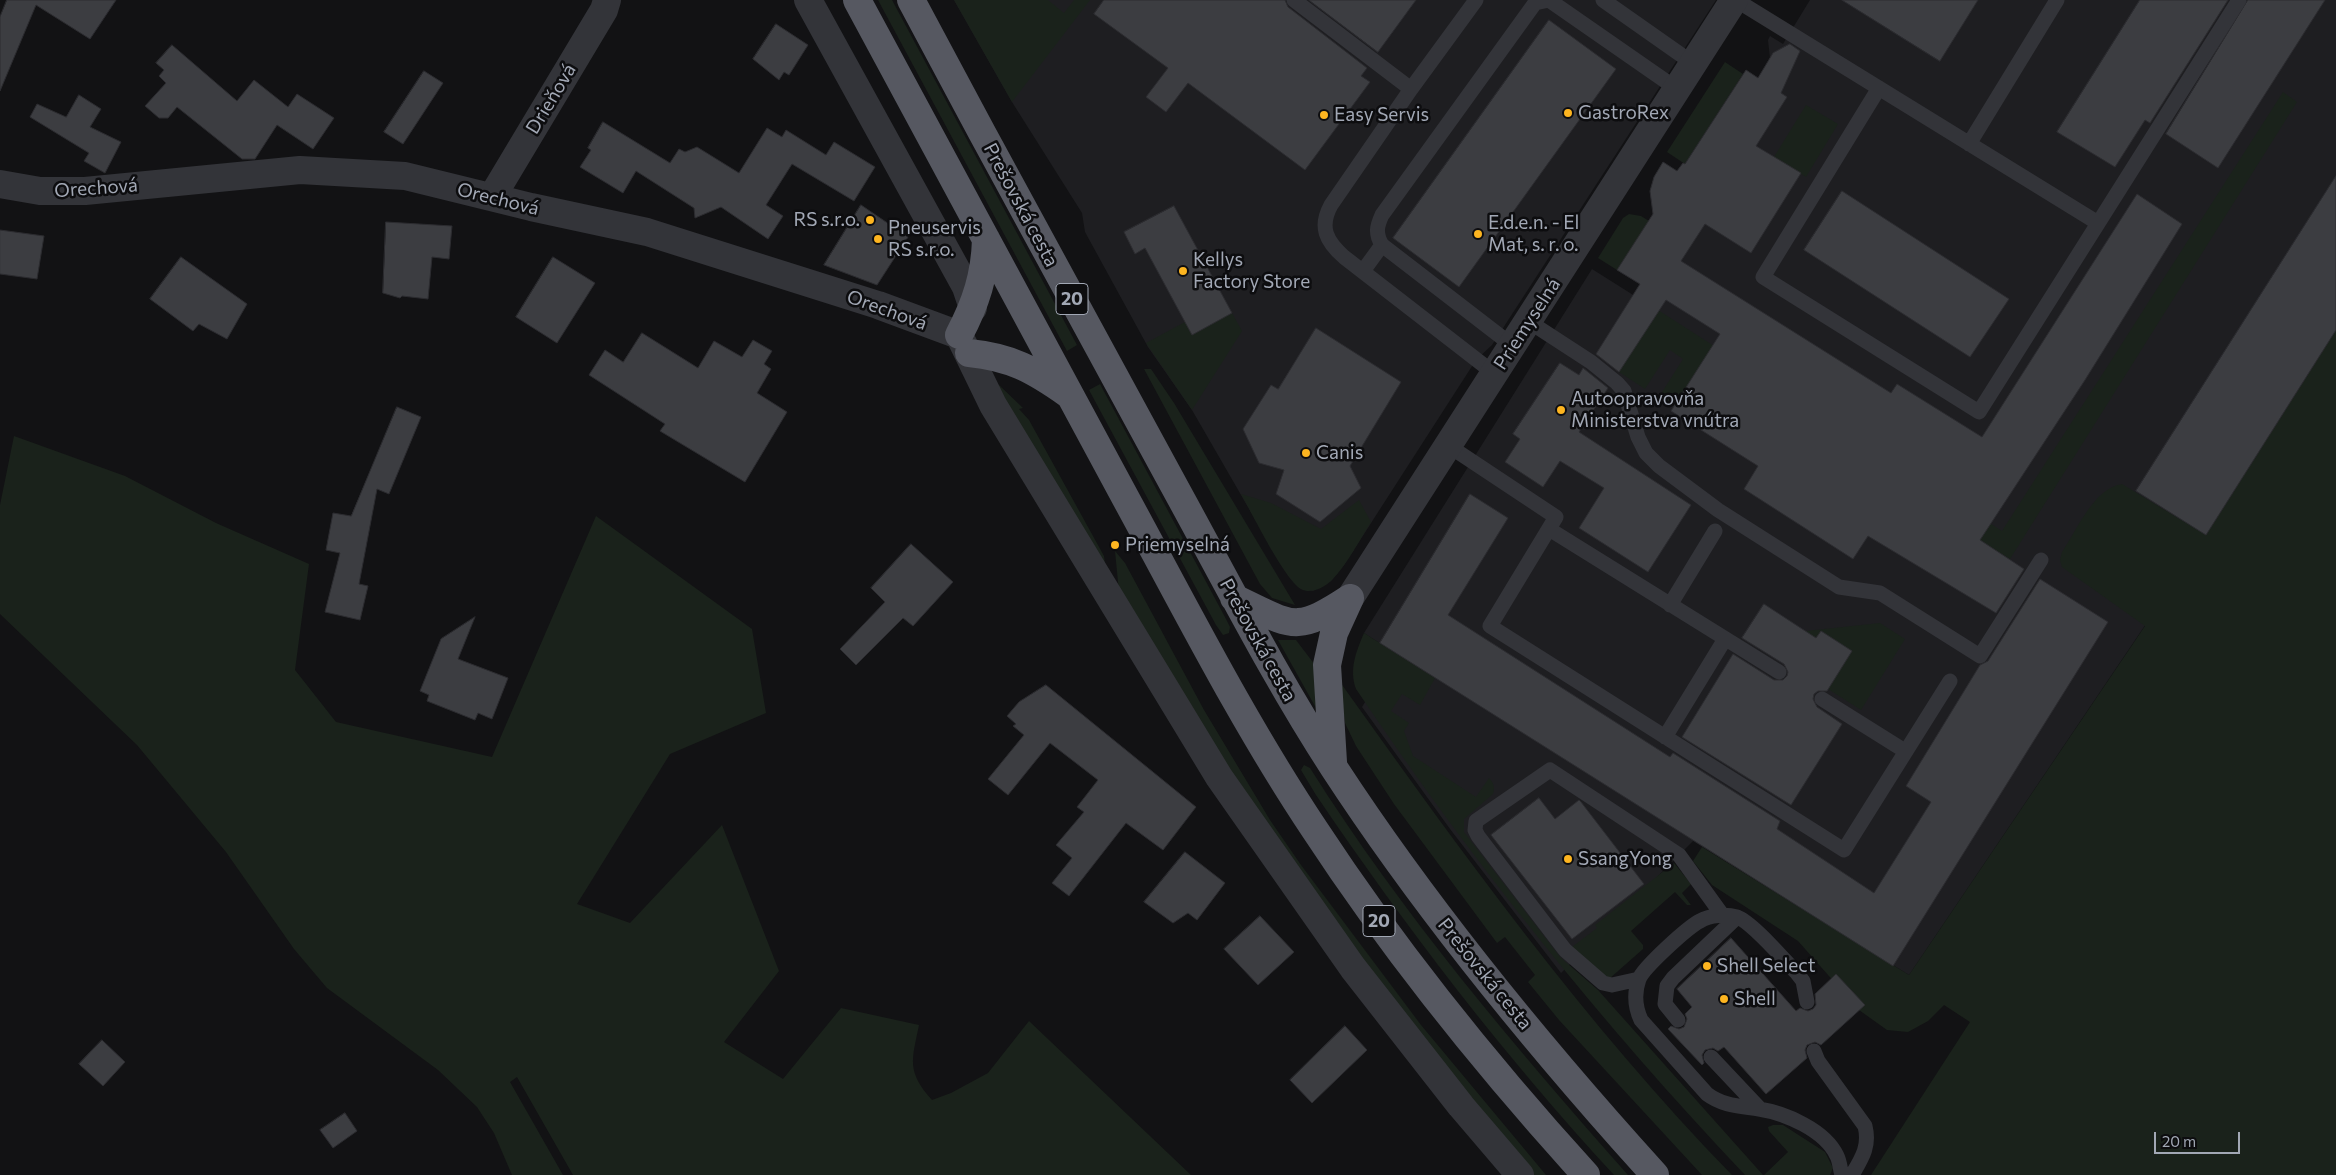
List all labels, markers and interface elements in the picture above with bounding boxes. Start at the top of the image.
street label: Drieňová [521,60,581,138]
place label: GastroRex [1578,102,1669,124]
place label: Easy Servis [1334,104,1429,126]
marker: GastroRex [1562,107,1574,119]
marker: Easy Servis [1318,109,1330,121]
street label: Prešovská cesta [979,139,1063,271]
street label: Orechová [54,174,138,202]
street label: Orechová [455,178,541,220]
place label: RS s.r.o. [793,209,860,231]
place label: E.d.e.n. - El Mat, s. r. o. [1488,212,1579,256]
marker: RS s.r.o. [864,214,876,226]
place label: Pneuservis RS s.r.o. [888,217,981,261]
marker: E.d.e.n. - El Mat, s. r. o. [1472,228,1484,240]
marker: Pneuservis RS s.r.o. [872,233,884,245]
place label: Kellys Factory Store [1193,249,1310,293]
marker: Kellys Factory Store [1177,265,1189,277]
street label: Priemyselná [1489,274,1565,374]
road number: 20 [1056,284,1088,314]
street label: Orechová [844,285,930,335]
place label: Autoopravovňa Ministerstva vnútra [1571,388,1739,432]
marker: Autoopravovňa Ministerstva vnútra [1555,404,1567,416]
place label: Canis [1316,442,1363,464]
marker: Canis [1300,447,1312,459]
place label: Priemyselná [1125,534,1230,556]
marker: Priemyselná [1109,539,1121,551]
street label: Prešovská cesta [1215,575,1301,705]
place label: SsangYong [1578,848,1672,870]
marker: SsangYong [1562,853,1574,865]
road number: 20 [1363,906,1395,936]
street label: Prešovská cesta [1433,914,1537,1034]
place label: Shell Select [1717,955,1816,977]
marker: Shell Select [1701,960,1713,972]
place label: Shell [1734,988,1776,1010]
marker: Shell [1718,993,1730,1005]
scale bar [2156,1122,2242,1154]
text: 20 m [2162,1132,2196,1150]

